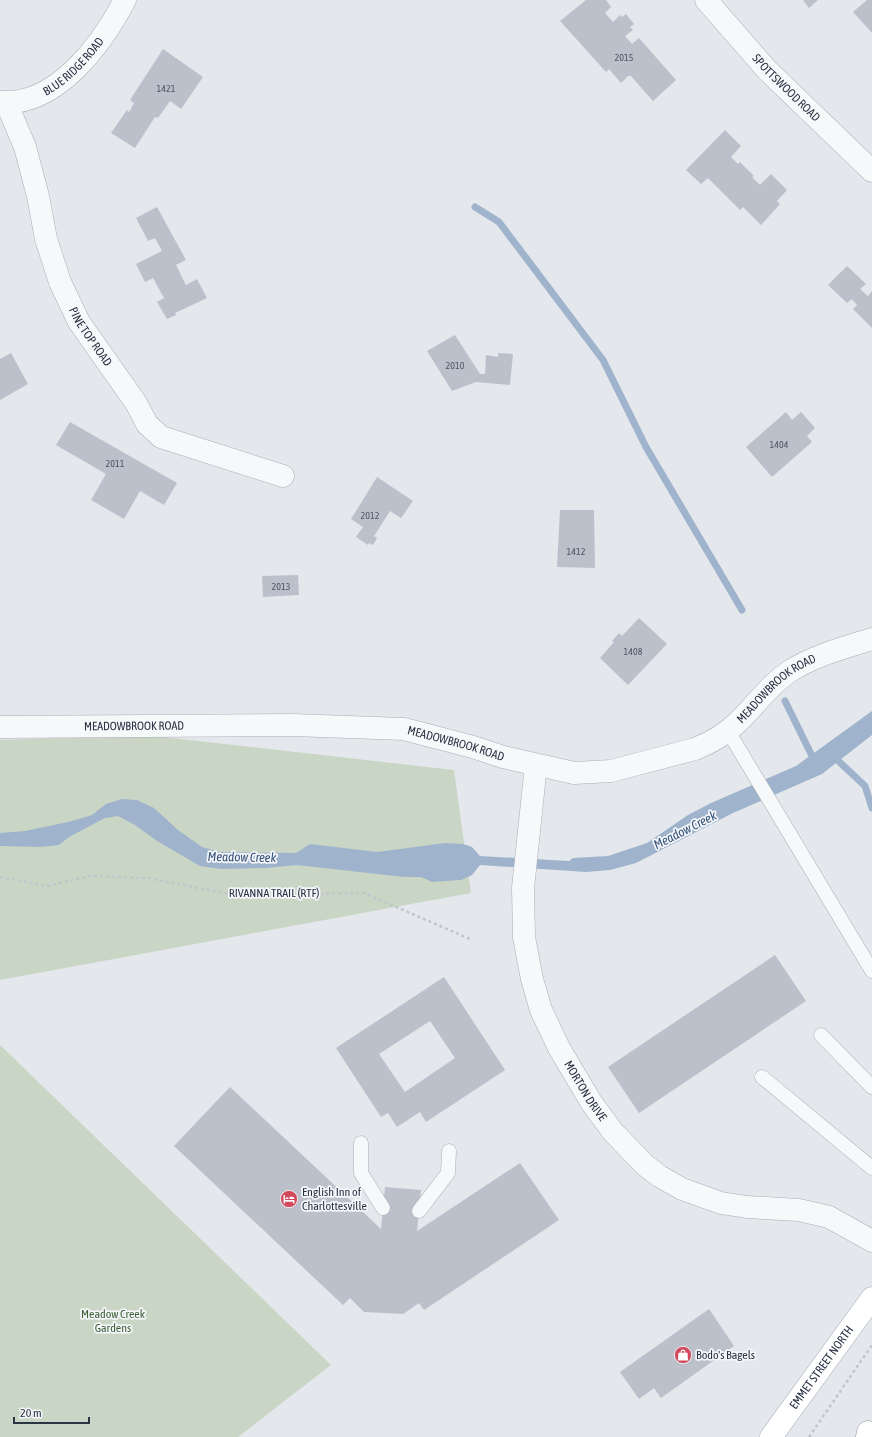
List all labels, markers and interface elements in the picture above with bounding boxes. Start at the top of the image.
street label: BLUE RIDGE ROAD [41,35,107,98]
street label: SPOTTSWOOD ROAD [749,51,823,125]
house number: 2015 [615,52,634,63]
house number: 1421 [157,83,176,94]
street label: PINE TOP ROAD [66,305,115,369]
house number: 2010 [446,360,465,371]
house number: 1404 [770,439,789,450]
house number: 2011 [106,458,125,469]
house number: 2012 [361,510,380,521]
house number: 1412 [567,546,586,557]
house number: 2013 [272,581,291,592]
house number: 1408 [624,646,643,657]
street label: MEADOWBROOK ROAD [734,651,818,726]
street label: MEADOWBROOK ROAD [84,719,184,733]
street label: MEADOWBROOK ROAD [406,723,506,764]
water label: Meadow Creek [651,808,719,852]
water label: Meadow Creek [208,849,277,865]
street label: RIVANNA TRAIL (RTF) [229,886,319,900]
street label: MORTON DRIVE [561,1058,610,1124]
place label: English Inn of Charlottesville [302,1185,367,1213]
hotel icon: English Inn of Charlottesville [279,1189,299,1209]
park label: Meadow Creek Gardens [81,1307,146,1335]
street label: EMMET STREET NORTH [787,1323,856,1412]
shop icon: Bodo's Bagels [673,1345,693,1365]
place label: Bodo's Bagels [696,1348,755,1362]
scale bar [14,1399,89,1425]
text: 20 m [20,1406,42,1420]

